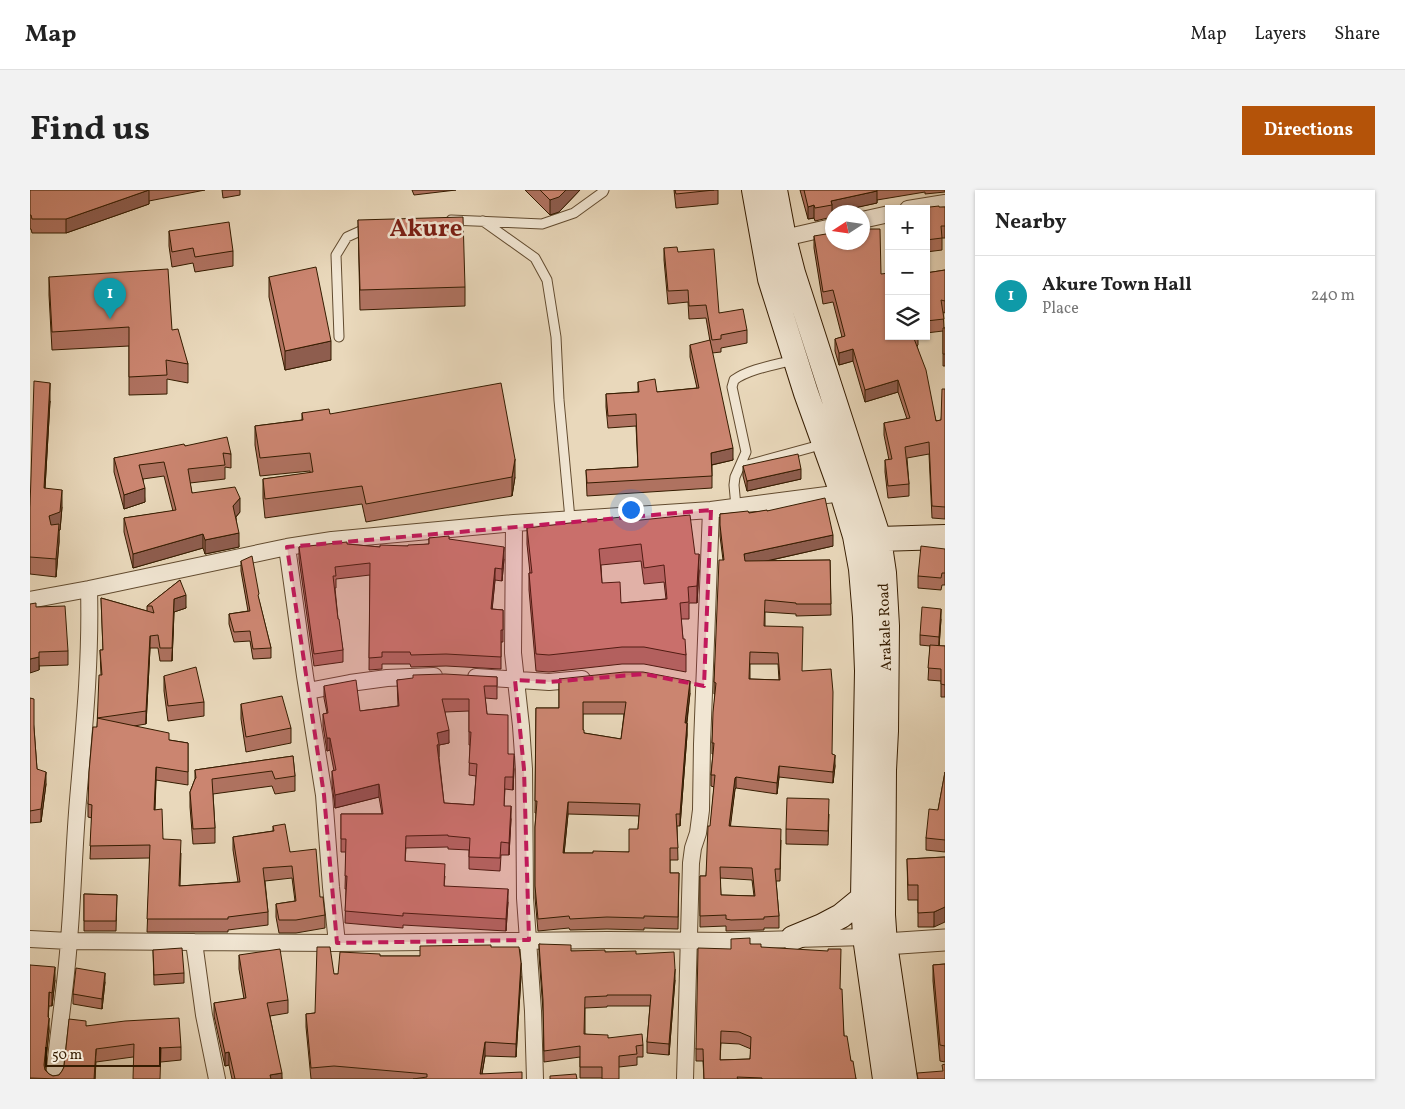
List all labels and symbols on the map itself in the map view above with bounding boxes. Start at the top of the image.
north arrow [825,205,870,250]
district label: Akure [390,212,462,247]
pin: 1 [94,278,126,319]
your location [618,497,644,523]
street label: Arakale Road [874,582,898,672]
scale bar [45,1044,161,1067]

